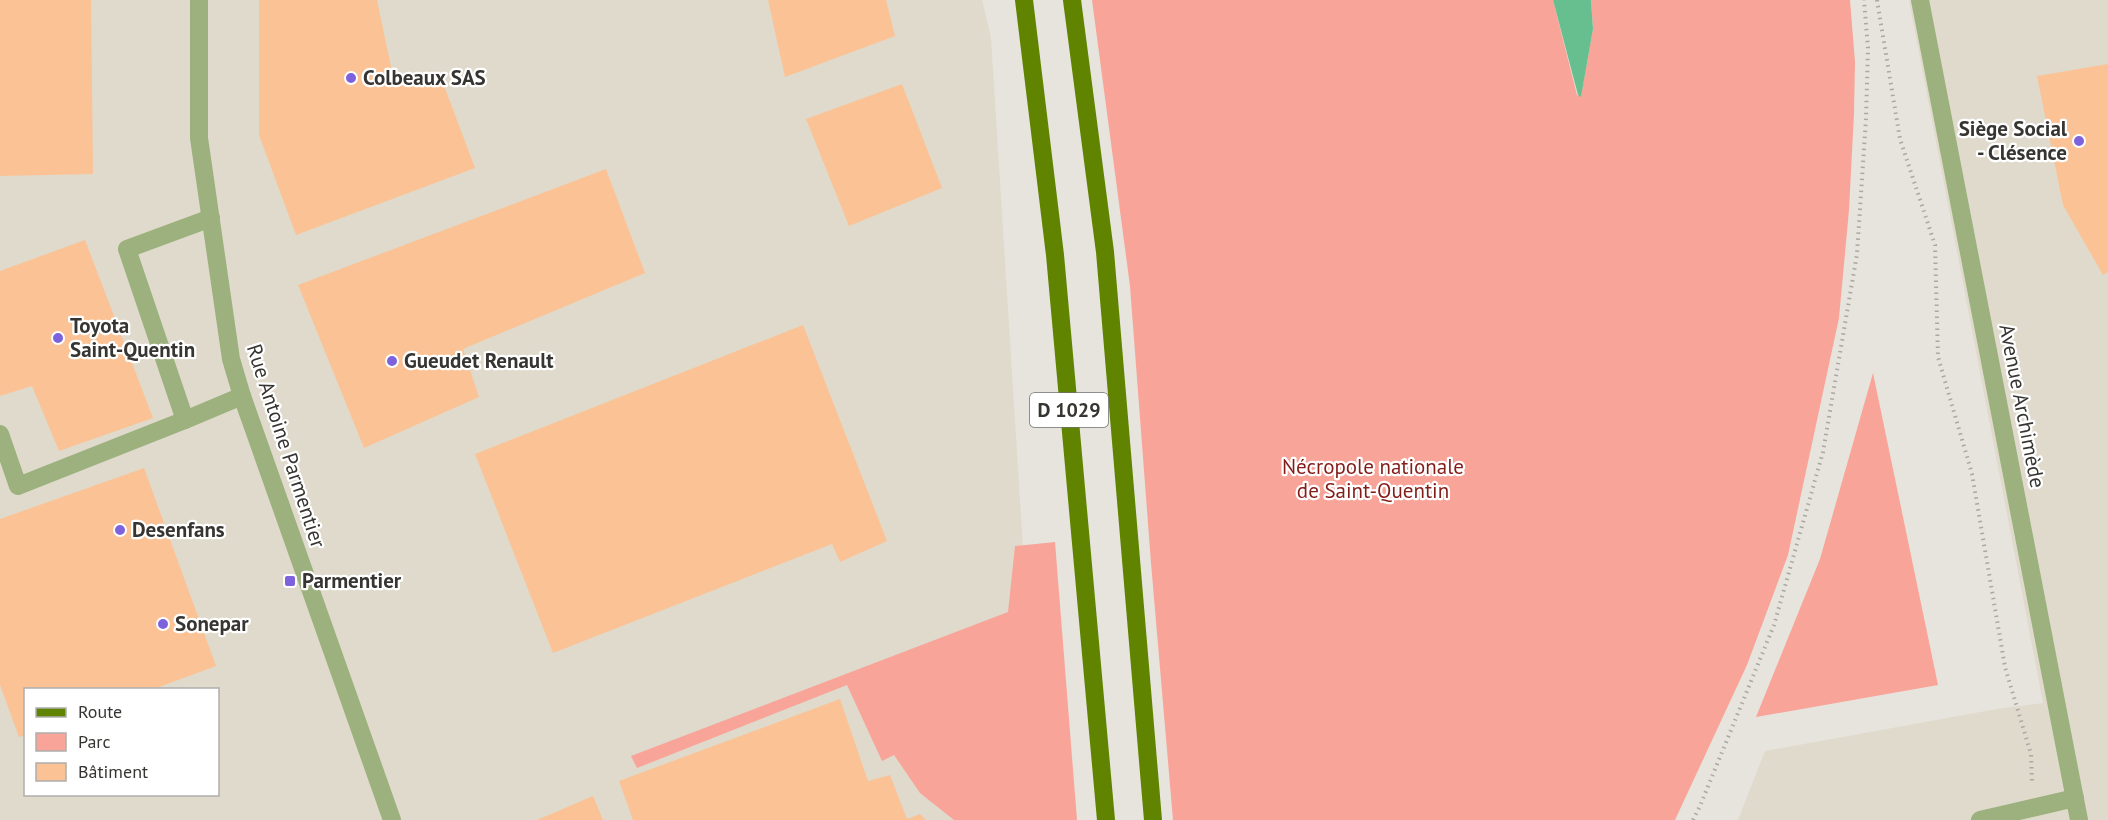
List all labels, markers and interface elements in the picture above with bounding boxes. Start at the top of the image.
place label: Colbeaux SAS [363,64,486,91]
marker: Colbeaux SAS [344,71,358,85]
place label: Siège Social - Clésence [1959,115,2068,166]
marker: Siège Social - Clésence [2072,134,2086,148]
place label: Toyota Saint-Quentin [70,312,195,363]
street label: Avenue Archimède [1993,322,2052,490]
marker: Toyota Saint-Quentin [51,331,65,345]
street label: Rue Antoine Parmentier [241,340,332,551]
place label: Gueudet Renault [404,347,554,374]
marker: Gueudet Renault [385,354,399,368]
road number: D 1029 [1030,393,1108,427]
park label: Nécropole nationale de Saint-Quentin [1282,453,1464,504]
place label: Desenfans [132,516,225,543]
marker: Desenfans [113,523,127,537]
place label: Parmentier [302,567,402,594]
marker: Parmentier [283,574,297,588]
place label: Sonepar [175,610,249,637]
marker: Sonepar [156,617,170,631]
legend [24,688,219,796]
text: Route [78,700,122,723]
text: Parc [78,730,111,753]
text: Bâtiment [78,760,148,783]

